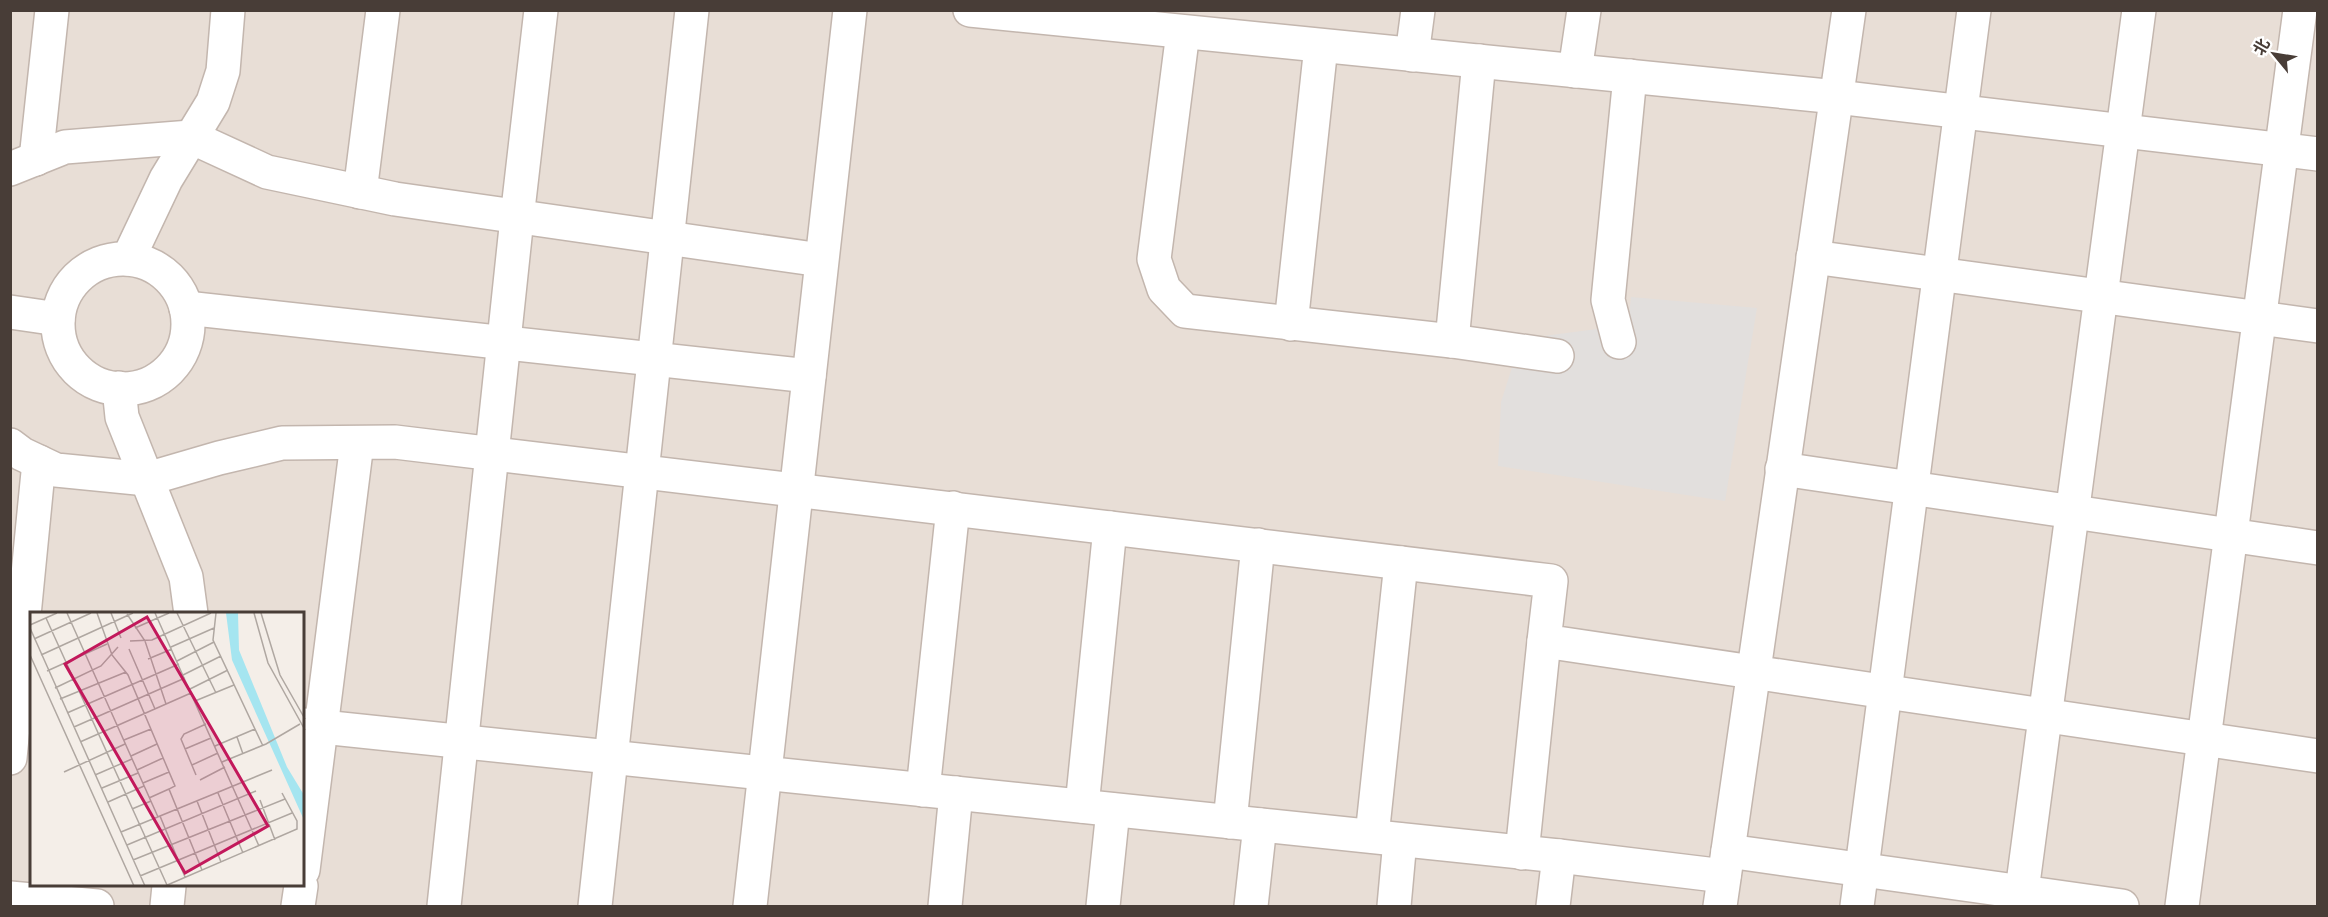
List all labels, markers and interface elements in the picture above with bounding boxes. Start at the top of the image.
north arrow [2244,24,2304,84]
text: 北 [2248,35,2273,58]
inset map [30,612,304,887]

